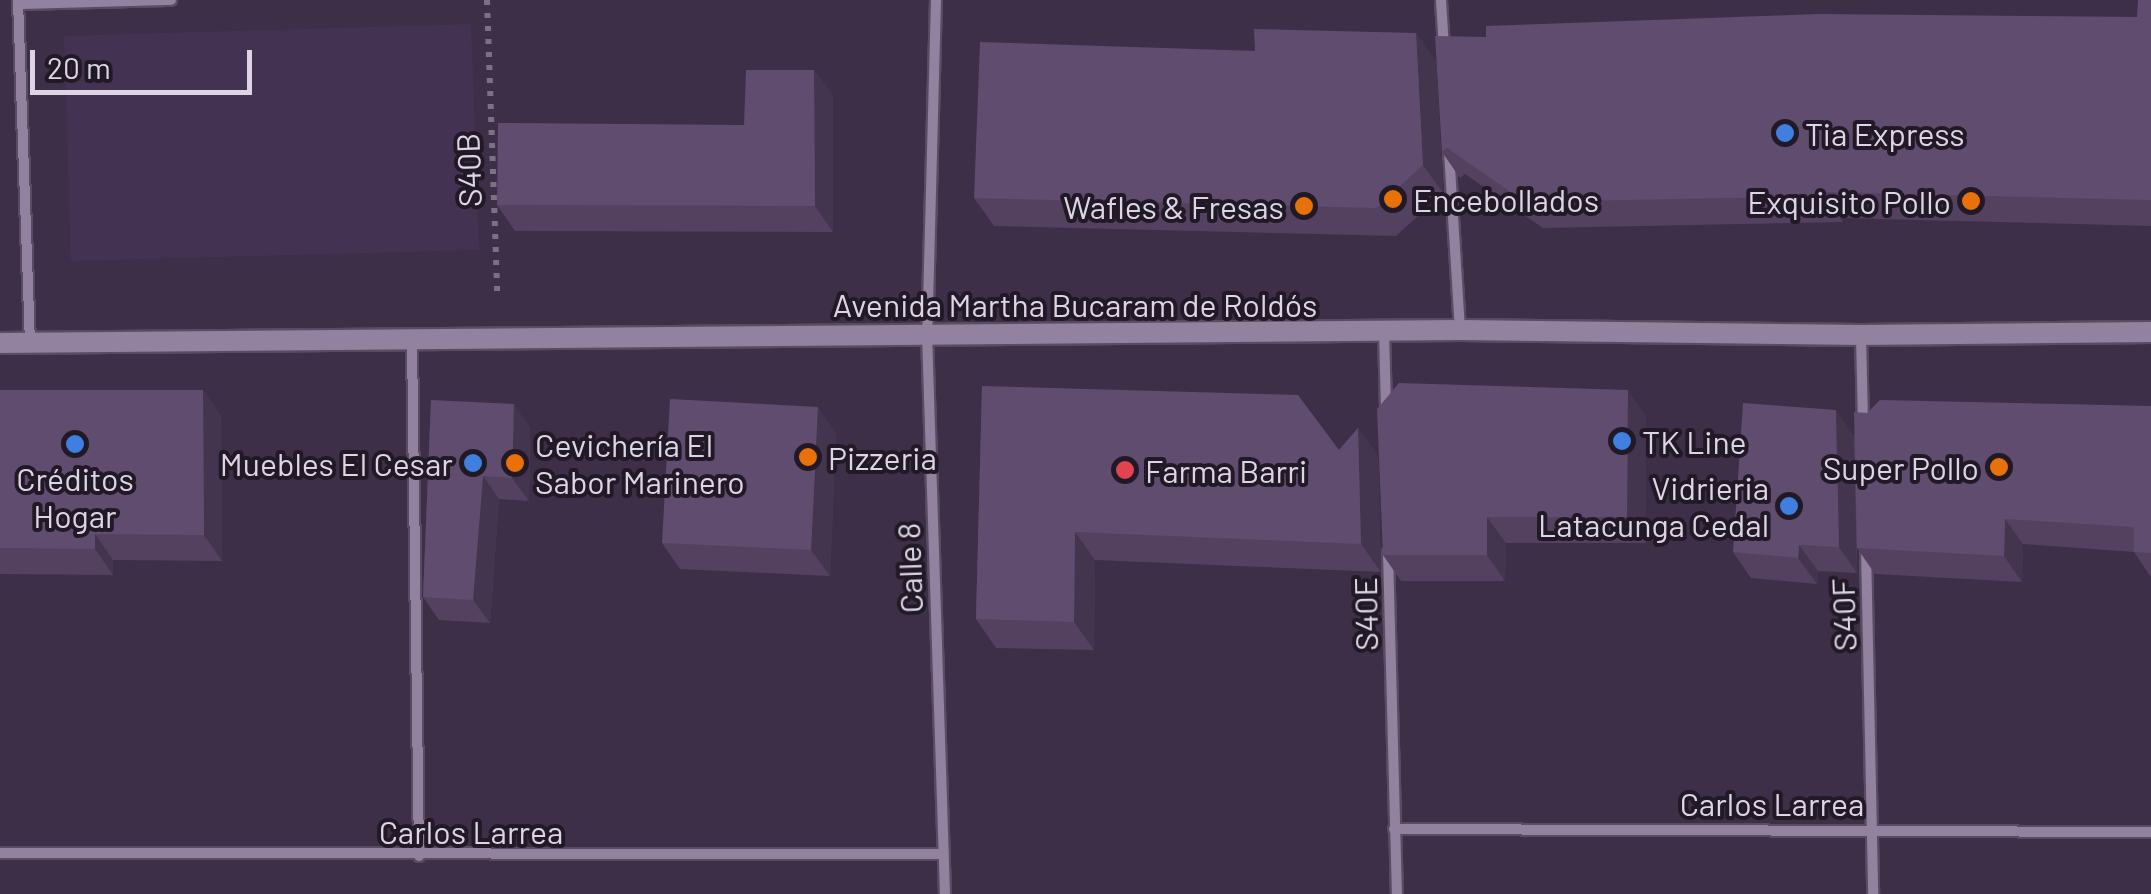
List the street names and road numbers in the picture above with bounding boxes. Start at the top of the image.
street label: S40B [448,132,488,208]
street label: Avenida Martha Bucaram de Roldós [833,285,1317,323]
street label: Calle 8 [888,522,930,614]
street label: S40E [1345,577,1385,651]
street label: S40F [1823,578,1863,652]
street label: Carlos Larrea [1680,784,1864,822]
street label: Carlos Larrea [379,812,563,850]

